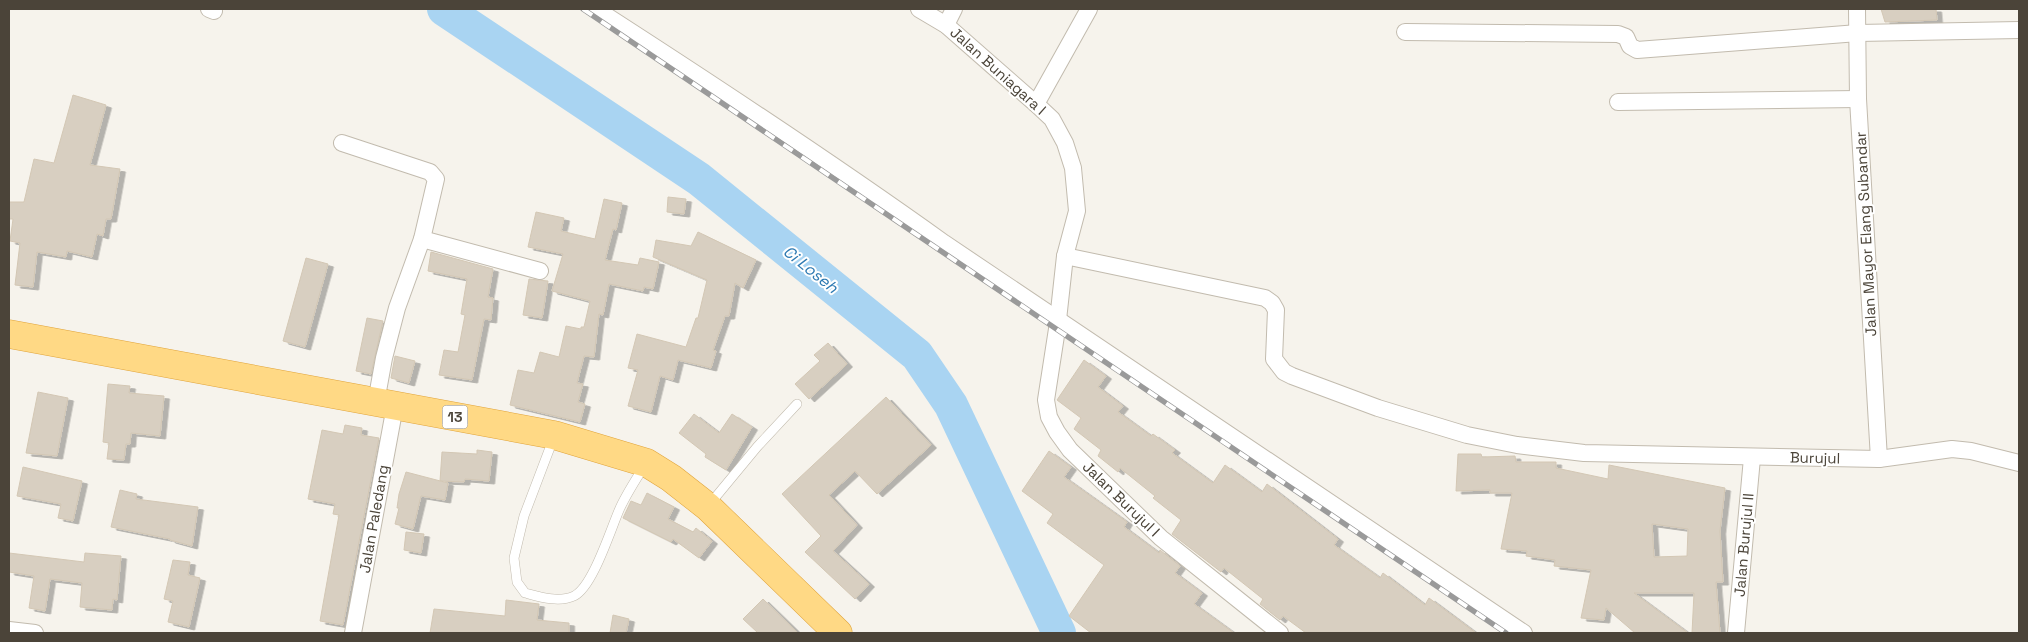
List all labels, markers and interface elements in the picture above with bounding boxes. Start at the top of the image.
street label: Jalan Buniagara I [946,23,1050,119]
street label: Jalan Mayor Elang Subandar [1851,131,1880,337]
water label: Ci Loseh [779,241,843,299]
road number: 13 [442,406,468,428]
street label: Burujul [1790,448,1840,467]
street label: Jalan Burujul I [1079,457,1164,540]
street label: Jalan Paledang [355,463,392,575]
street label: Jalan Burujul II [1729,492,1758,598]

